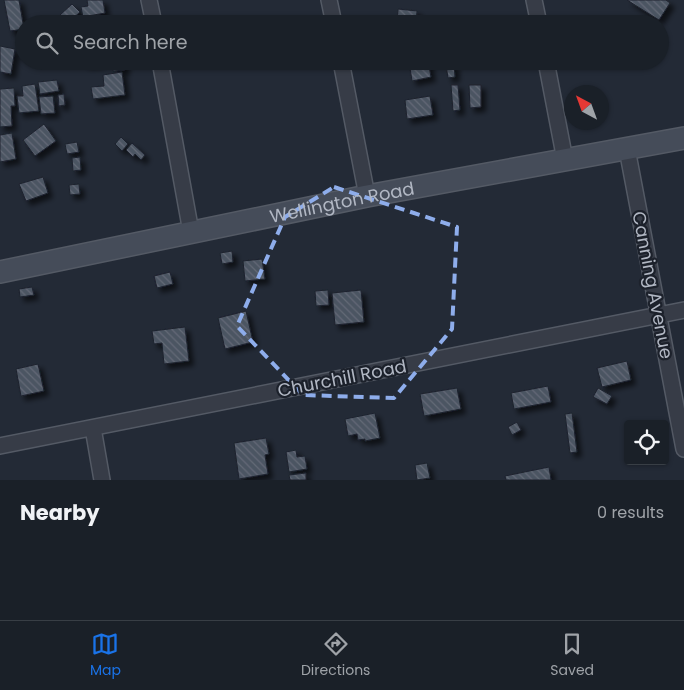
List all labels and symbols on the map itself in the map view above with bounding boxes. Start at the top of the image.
north arrow [564,85,609,130]
street label: Wellington Road [267,175,416,228]
street label: Canning Avenue [626,209,680,361]
street label: Churchill Road [275,353,409,403]

